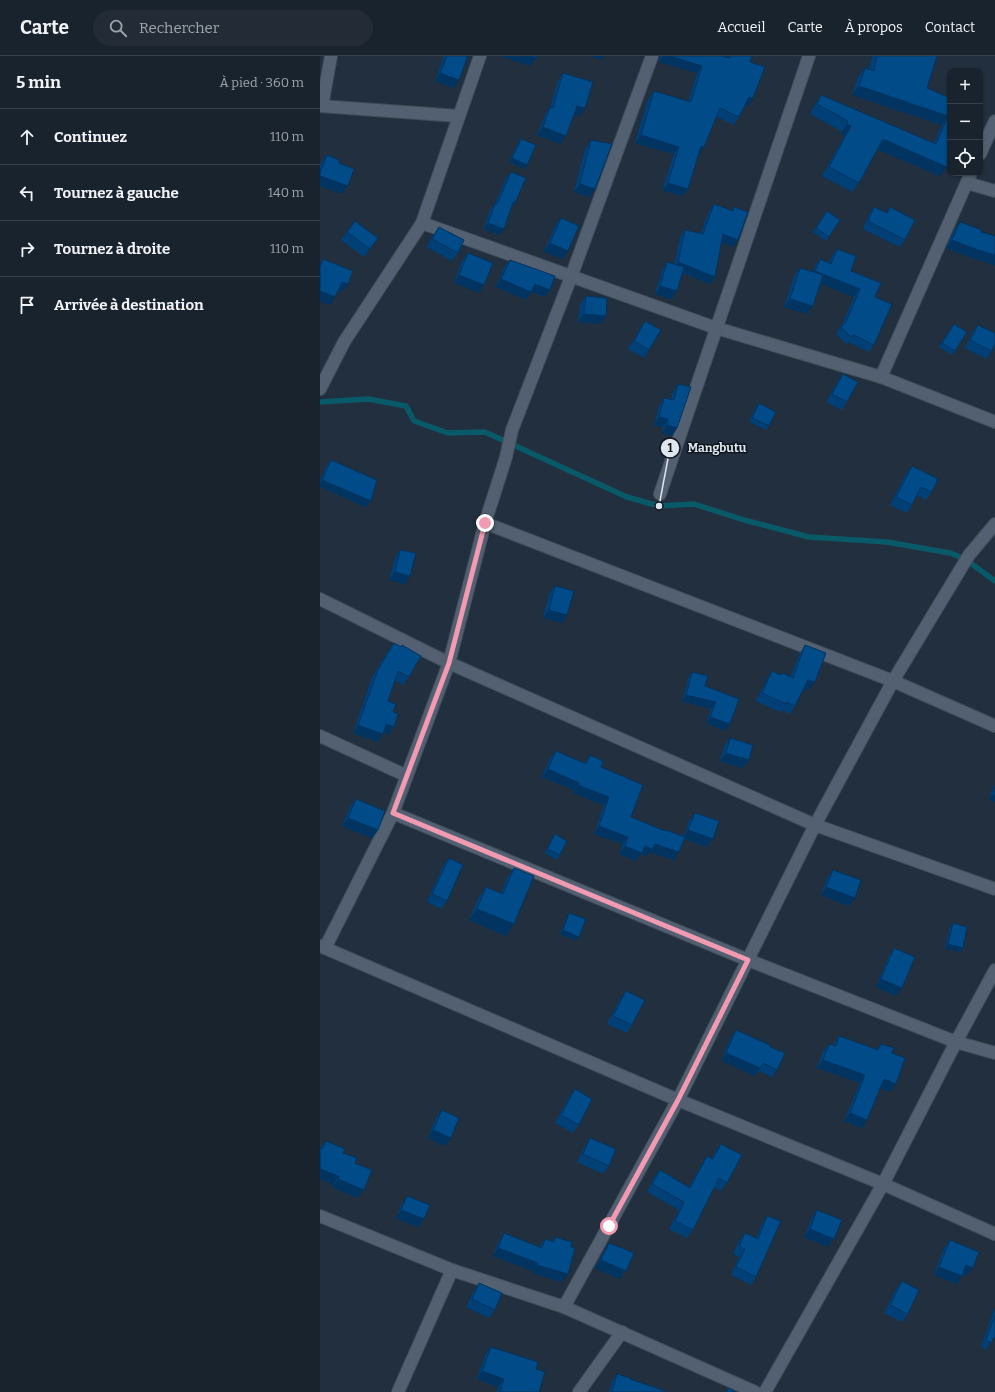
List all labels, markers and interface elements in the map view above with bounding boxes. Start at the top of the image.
search box [93,10,373,46]
text: Carte [20,16,69,39]
icon: search [107,17,129,39]
text: Rechercher [139,19,219,37]
text: Accueil [718,19,766,36]
text: Carte [788,19,823,36]
text: À propos [845,19,903,36]
text: Contact [925,19,975,36]
map controls [947,68,983,176]
button: + [947,68,983,104]
text: 5 min [16,72,61,93]
text: À pied · 360 m [219,75,304,90]
button: − [947,104,983,140]
icon: ahead [16,126,38,148]
text: Continuez [54,128,127,146]
text: 110 m [270,129,304,144]
button: locate [947,140,983,176]
icon: left [16,182,38,204]
text: Tournez à gauche [54,184,179,202]
text: 140 m [268,185,304,200]
icon: right [16,238,38,260]
text: Tournez à droite [54,240,170,258]
text: 110 m [270,241,304,256]
icon: arrive [16,294,38,316]
text: Arrivée à destination [54,296,204,314]
callout: Mangbutu [660,436,754,460]
text: 1 [667,441,673,455]
text: Mangbutu [688,441,747,455]
route end [476,514,494,532]
route start [600,1217,618,1235]

